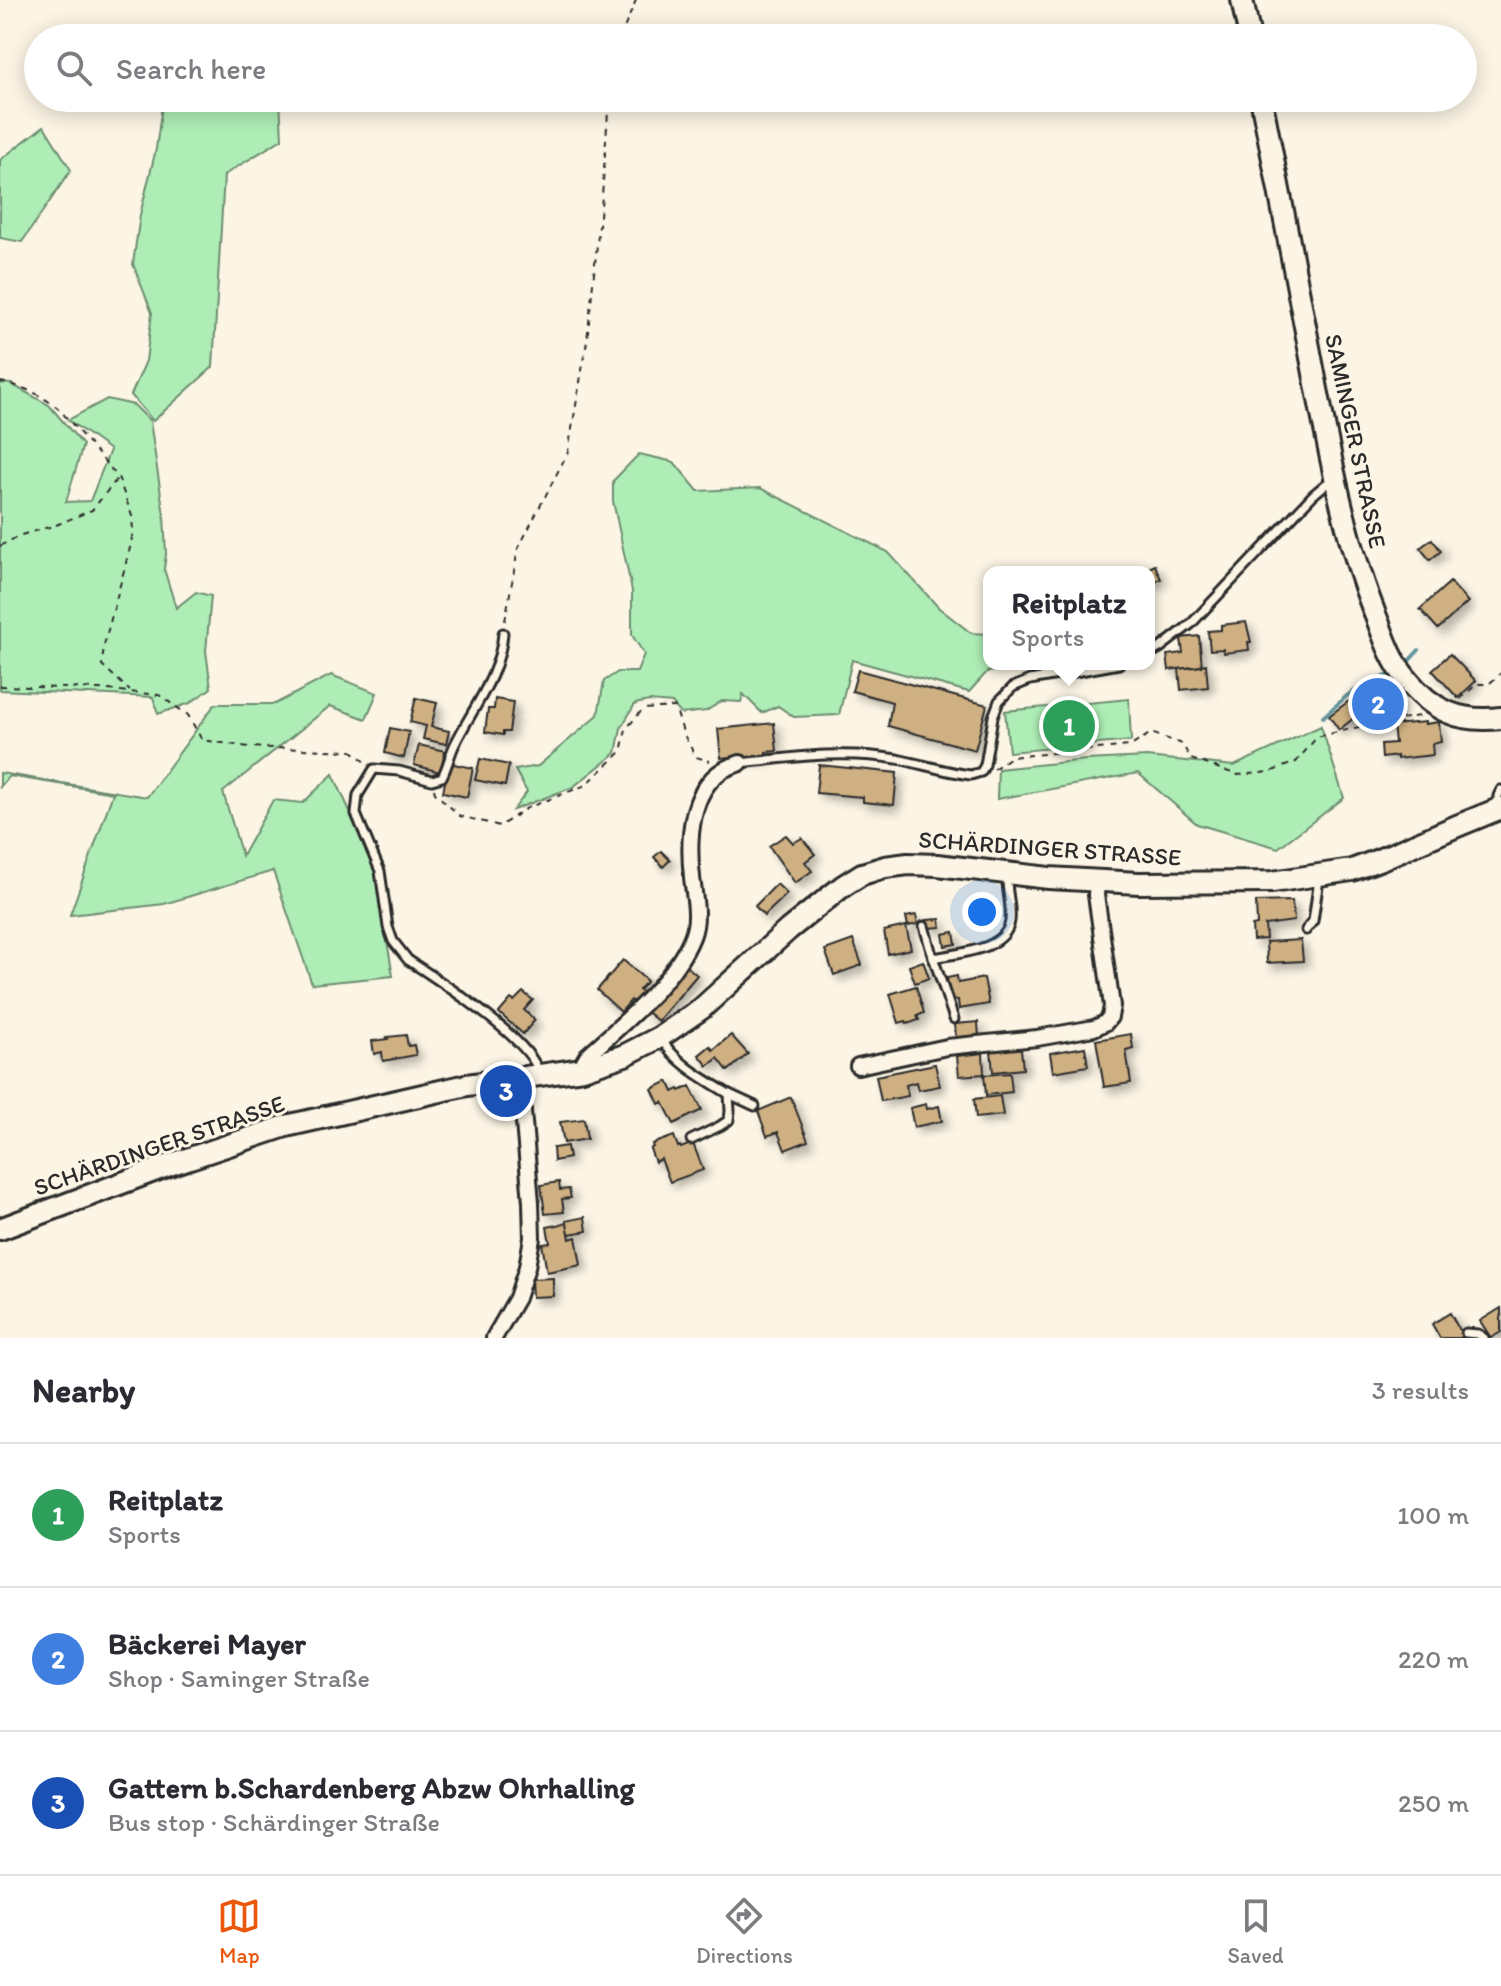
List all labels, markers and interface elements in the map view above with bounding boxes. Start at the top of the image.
search box [24,24,1477,112]
icon: search [52,46,96,90]
text: Search here [116,50,266,87]
street label: SAMINGER STRASSE [1319,331,1393,551]
popup [983,566,1155,670]
text: Reitplatz [1012,584,1127,621]
text: Sports [1012,621,1084,653]
pin: 2 [1352,674,1404,734]
pin: 1 [1043,696,1095,756]
street label: SCHÄRDINGER STRASSE [918,824,1182,872]
your location [962,892,1002,932]
pin: 3 [480,1061,532,1121]
street label: SCHÄRDINGER STRASSE [30,1088,288,1202]
text: Nearby [32,1370,135,1411]
text: 3 results [1372,1374,1469,1406]
text: Reitplatz [108,1481,223,1518]
text: 1 [52,1499,64,1531]
text: 100 m [1397,1499,1469,1531]
text: Sports [108,1518,181,1550]
text: Bäckerei Mayer [108,1625,306,1662]
text: 2 [51,1643,65,1675]
text: 220 m [1398,1643,1469,1675]
text: Shop · Saminger Straße [108,1662,370,1694]
text: Gattern b.Schardenberg Abzw Ohrhalling [108,1769,635,1806]
text: 3 [51,1787,65,1819]
text: 250 m [1398,1787,1469,1819]
text: Bus stop · Schärdinger Straße [108,1806,440,1838]
tab: Map [217,1894,261,1969]
tab: Directions [696,1894,793,1969]
tab: Saved [1227,1894,1284,1969]

